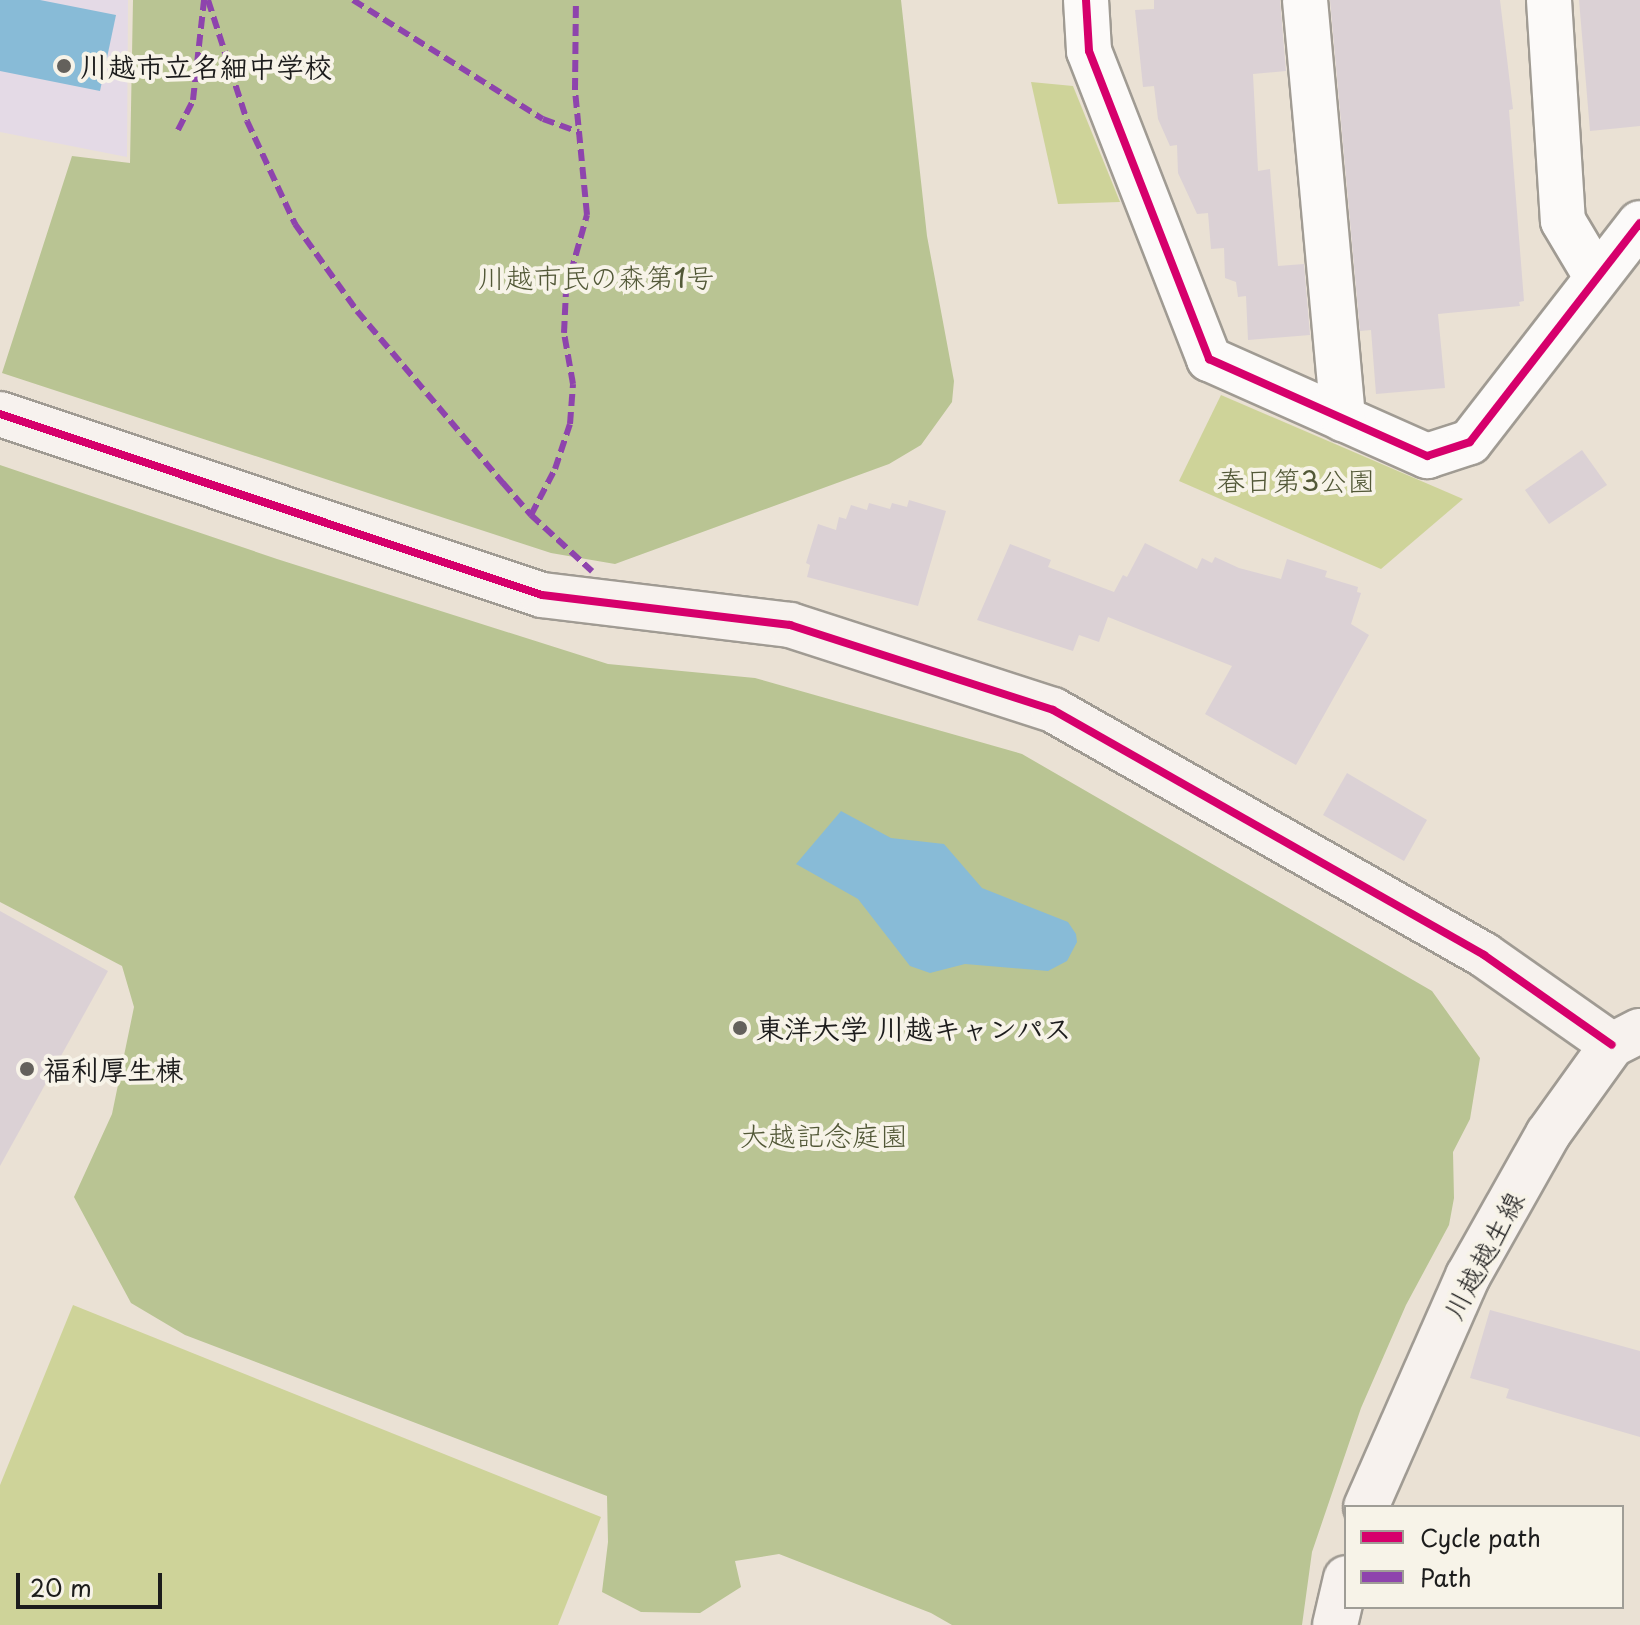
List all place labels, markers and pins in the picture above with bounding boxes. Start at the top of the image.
place label: 川越市立名細中学校 [80,49,332,83]
marker: 川越市立名細中学校 [55,57,73,75]
place label: 東洋大学 川越キャンパス [756,1011,1073,1045]
marker: 東洋大学 川越キャンパス [731,1019,749,1037]
place label: 福利厚生棟 [43,1052,183,1086]
marker: 福利厚生棟 [18,1060,36,1078]

